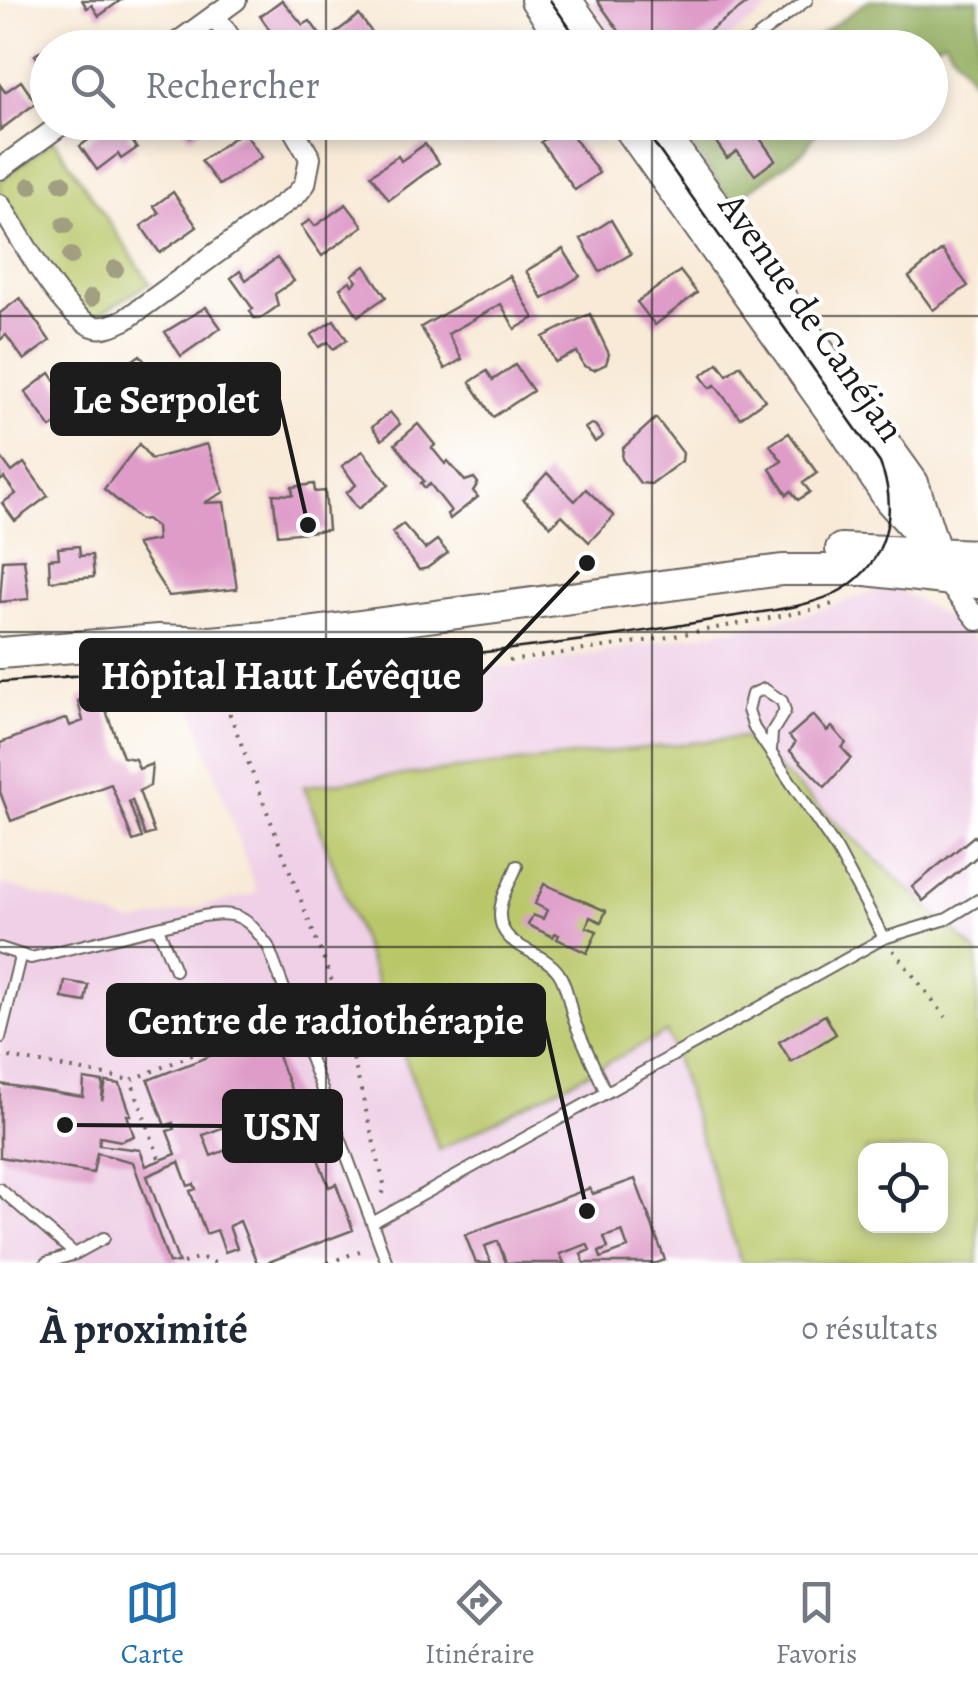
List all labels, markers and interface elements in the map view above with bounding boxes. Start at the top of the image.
search box [30,30,948,140]
icon: search [65,58,120,113]
text: Rechercher [145,59,320,111]
street label: Avenue de Canéjan [706,181,917,452]
callout: Le Serpolet [52,364,279,434]
text: Le Serpolet [73,372,259,427]
callout: Hôpital Haut Lévêque [81,640,481,710]
text: Hôpital Haut Lévêque [101,648,461,703]
callout: Centre de radiothérapie [108,985,544,1055]
text: Centre de radiothérapie [128,993,524,1048]
callout: USN [224,1091,341,1161]
text: USN [244,1099,320,1154]
map controls [858,1143,948,1233]
button: locate [858,1143,948,1233]
text: À proximité [40,1300,248,1357]
text: 0 résultats [801,1306,938,1350]
tab: Carte [121,1575,184,1673]
tab: Itinéraire [425,1575,535,1673]
tab: Favoris [776,1575,857,1673]

